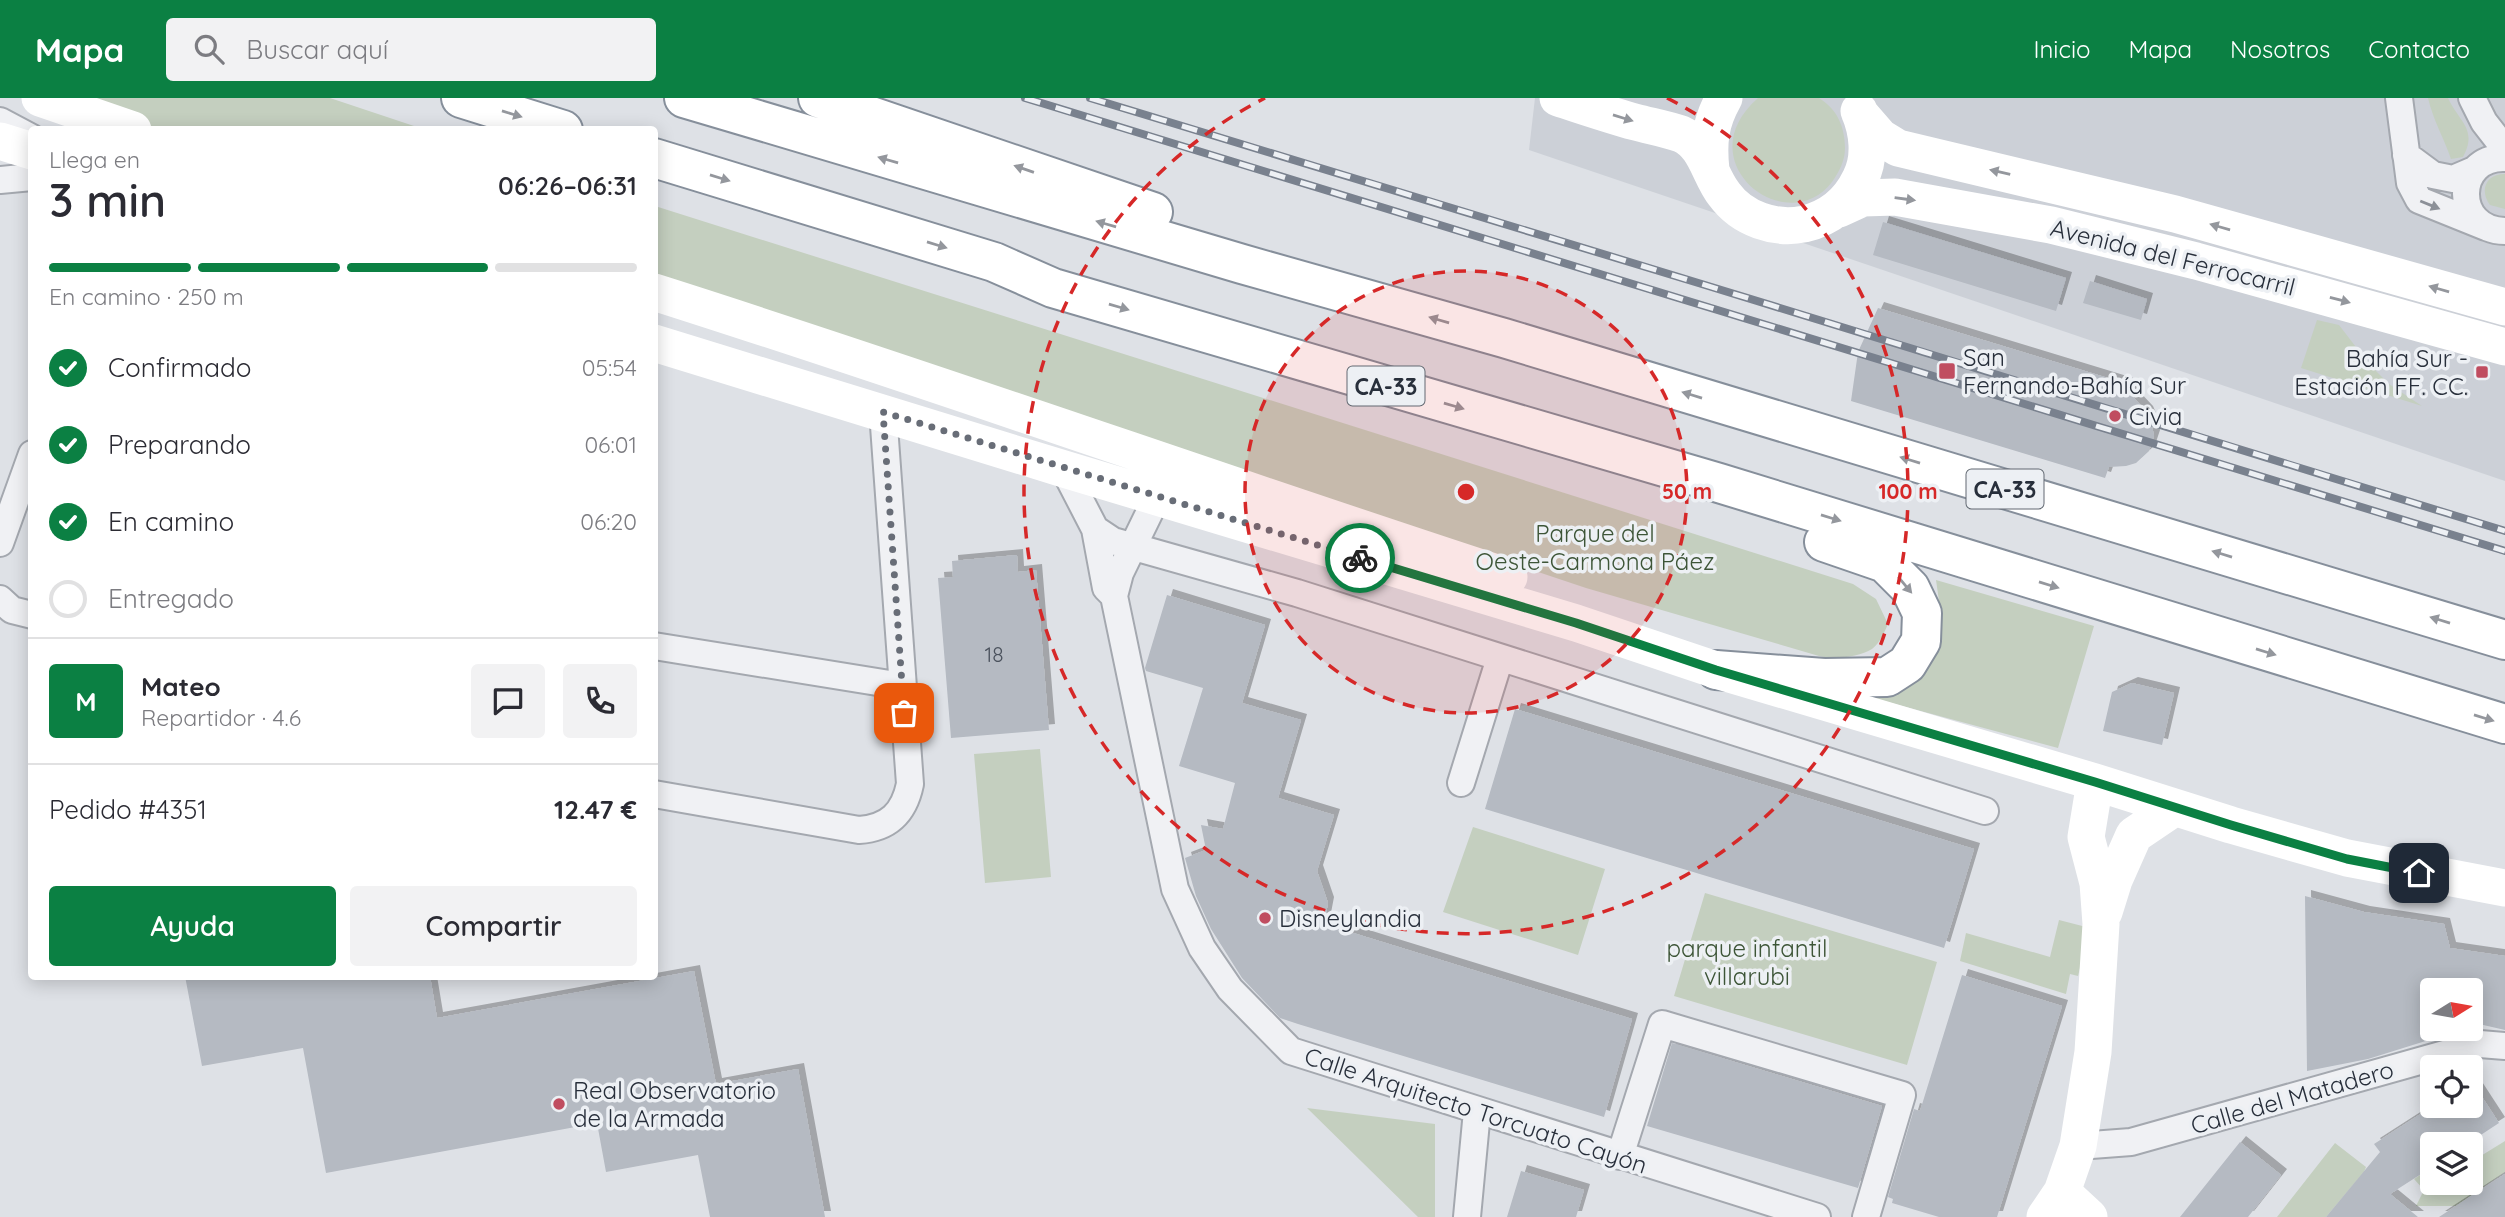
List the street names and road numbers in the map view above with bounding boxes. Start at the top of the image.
street label: Avenida del Ferrocarril [2048,212,2298,302]
road number: CA-33 [1348,366,1424,406]
road number: CA-33 [1966,470,2044,508]
street label: Calle Arquitecto Torcuato Cayón [1301,1040,1651,1180]
street label: Calle del Matadero [2187,1054,2397,1140]

